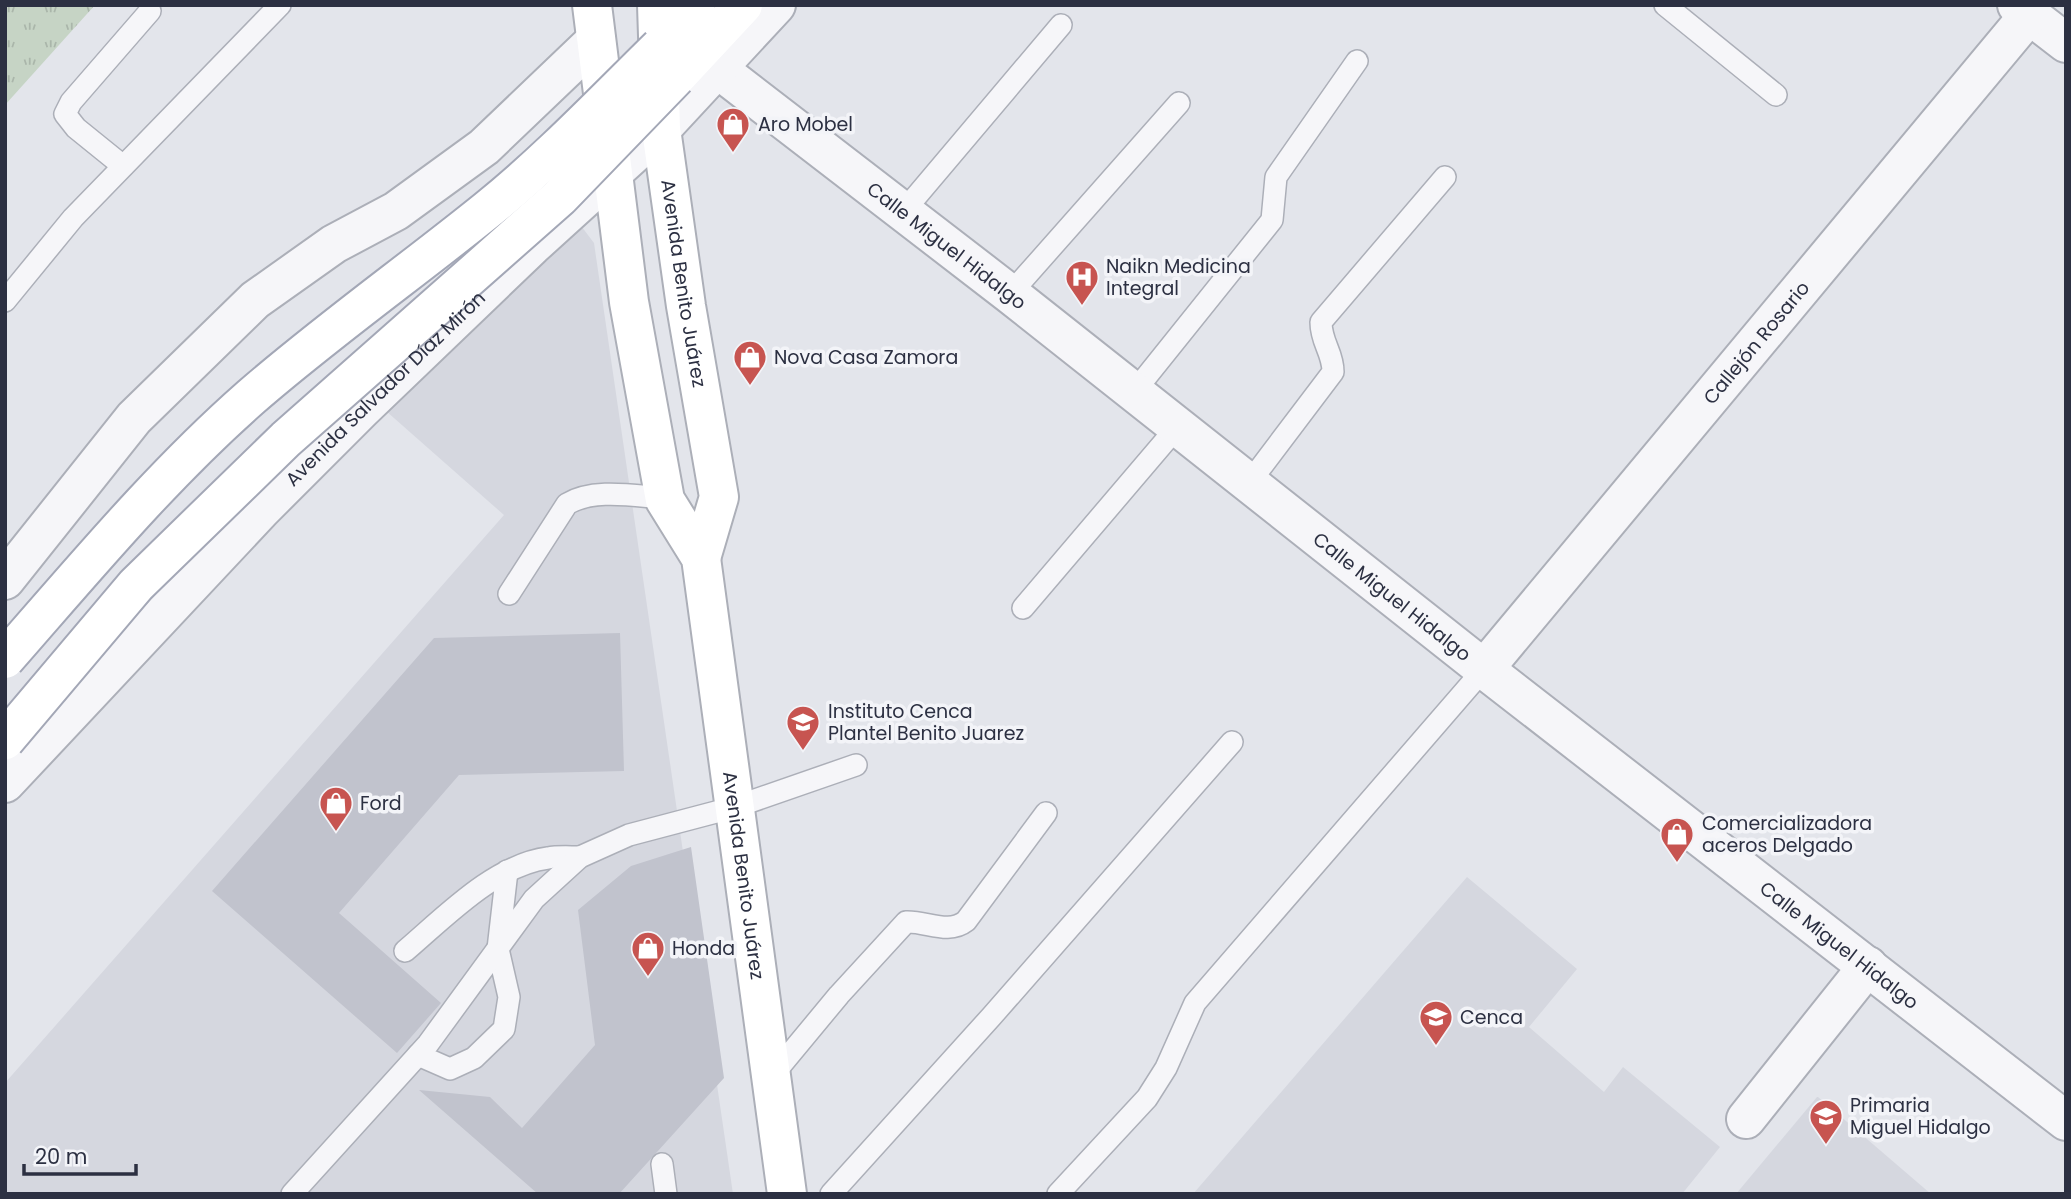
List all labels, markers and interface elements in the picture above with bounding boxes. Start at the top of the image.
shop icon: Aro Mobel [714,105,752,154]
place label: Aro Mobel [758,111,853,138]
street label: Calle Miguel Hidalgo [862,175,1032,316]
street label: Avenida Benito Juárez [655,178,713,389]
place label: Naikn Medicina Integral [1106,253,1251,302]
hospital icon: Naikn Medicina Integral [1063,258,1101,307]
street label: Callejón Rosario [1697,275,1816,410]
street label: Avenida Salvador Díaz Mirón [279,285,491,492]
shop icon: Nova Casa Zamora [731,338,769,387]
place label: Nova Casa Zamora [774,344,958,371]
street label: Calle Miguel Hidalgo [1308,525,1477,667]
place label: Instituto Cenca Plantel Benito Juarez [828,698,1024,747]
school or university icon: Instituto Cenca Plantel Benito Juarez [784,703,822,752]
street label: Avenida Benito Juárez [716,769,771,981]
shop icon: Ford [317,784,355,833]
place label: Ford [360,790,402,817]
place label: Comercializadora aceros Delgado [1702,810,1872,859]
shop icon: Comercializadora aceros Delgado [1658,815,1696,864]
street label: Calle Miguel Hidalgo [1754,875,1925,1015]
shop icon: Honda [629,929,667,978]
place label: Honda [672,935,735,962]
school or university icon: Cenca [1417,998,1455,1047]
place label: Cenca [1460,1004,1523,1031]
place label: Primaria Miguel Hidalgo [1850,1092,1991,1141]
school or university icon: Primaria Miguel Hidalgo [1807,1097,1845,1146]
scale bar [24,1132,136,1176]
text: 20 m [35,1142,88,1171]

